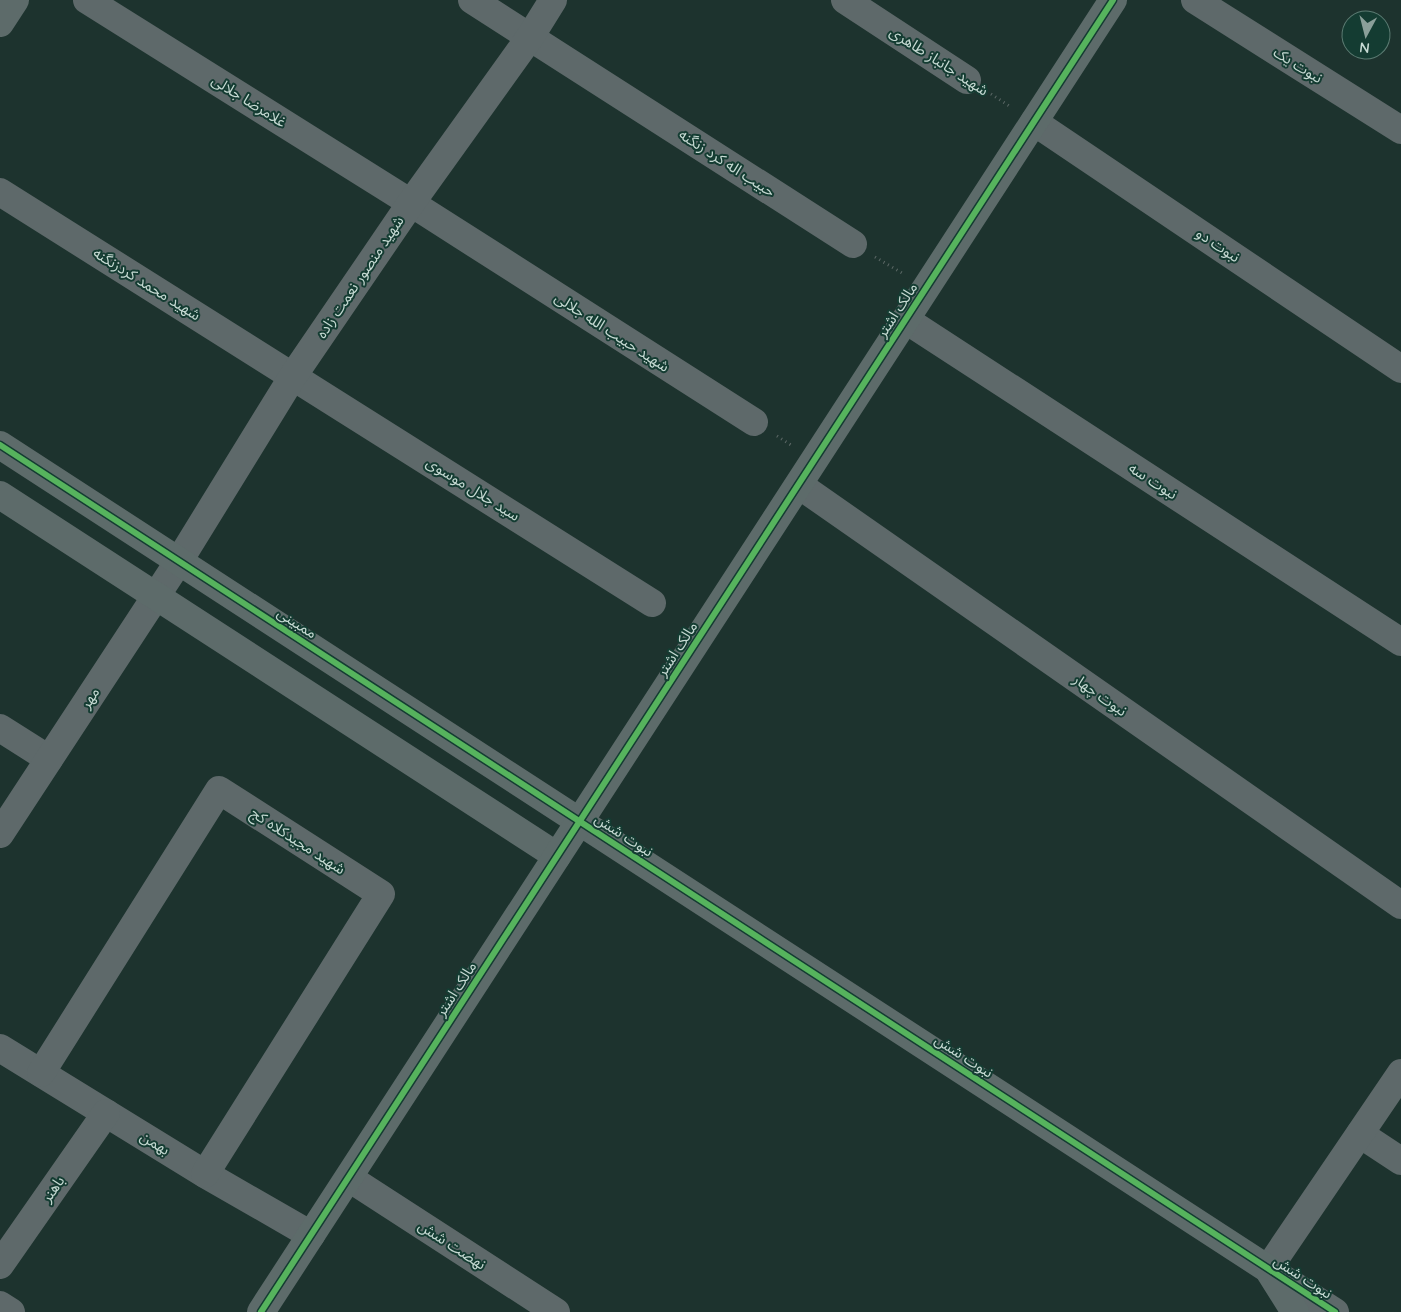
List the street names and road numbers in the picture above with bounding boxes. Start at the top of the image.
street label: شهید جانباز طاهری [886,22,992,100]
street label: نبوت یک [1270,42,1326,87]
street label: غلامرضا جلالی [208,70,291,131]
street label: حبیب اله کرد زنگنه [676,124,779,201]
street label: شهید منصور نعمت زاده [311,212,408,342]
street label: نبوت دو [1193,223,1244,266]
street label: شهید محمد کردزنگنه [90,243,205,324]
street label: مالک اشتر [871,279,921,342]
street label: شهید حبیب الله جلالی [551,287,674,376]
street label: سید جلال موسوی [423,452,524,525]
street label: نبوت سه [1125,458,1181,503]
street label: ممبینی [274,603,321,642]
street label: مالک اشتر [651,618,701,681]
street label: نبوت چهار [1068,669,1131,721]
street label: مهر [75,684,103,713]
street label: شهید مجیدکلاه کج [246,803,349,881]
street label: نبوت شش [591,809,657,861]
street label: مالک اشتر [430,958,480,1021]
street label: نبوت شش [931,1030,997,1082]
street label: بهمن [137,1126,174,1159]
street label: باهنر [36,1172,68,1206]
street label: نهضت شش [415,1216,490,1274]
street label: نبوت شش [1270,1251,1336,1303]

